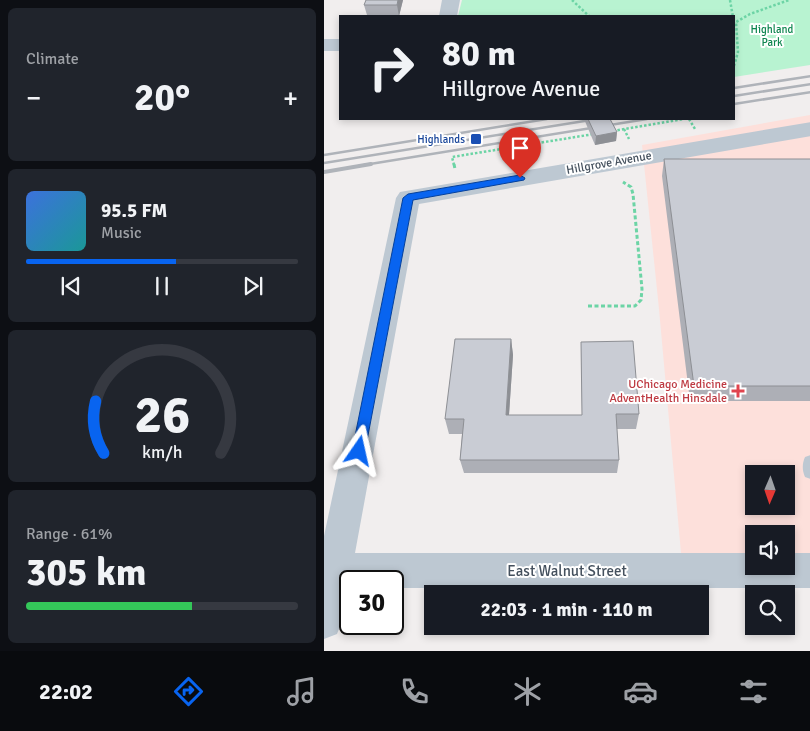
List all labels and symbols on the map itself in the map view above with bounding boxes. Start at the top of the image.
park label: Highland Park [751,23,794,49]
pin [499,127,541,178]
marker: Highlands [469,132,483,146]
place label: Highlands [417,133,465,146]
street label: Hillgrove Avenue [565,148,653,178]
place label: UChicago Medicine AdventHealth Hinsdale [609,377,727,406]
marker: UChicago Medicine AdventHealth Hinsdale [731,384,745,398]
position arrow [332,424,384,476]
north arrow [745,465,795,515]
street label: East Walnut Street [507,562,627,580]
speed limit sign: 30 [339,570,404,635]

